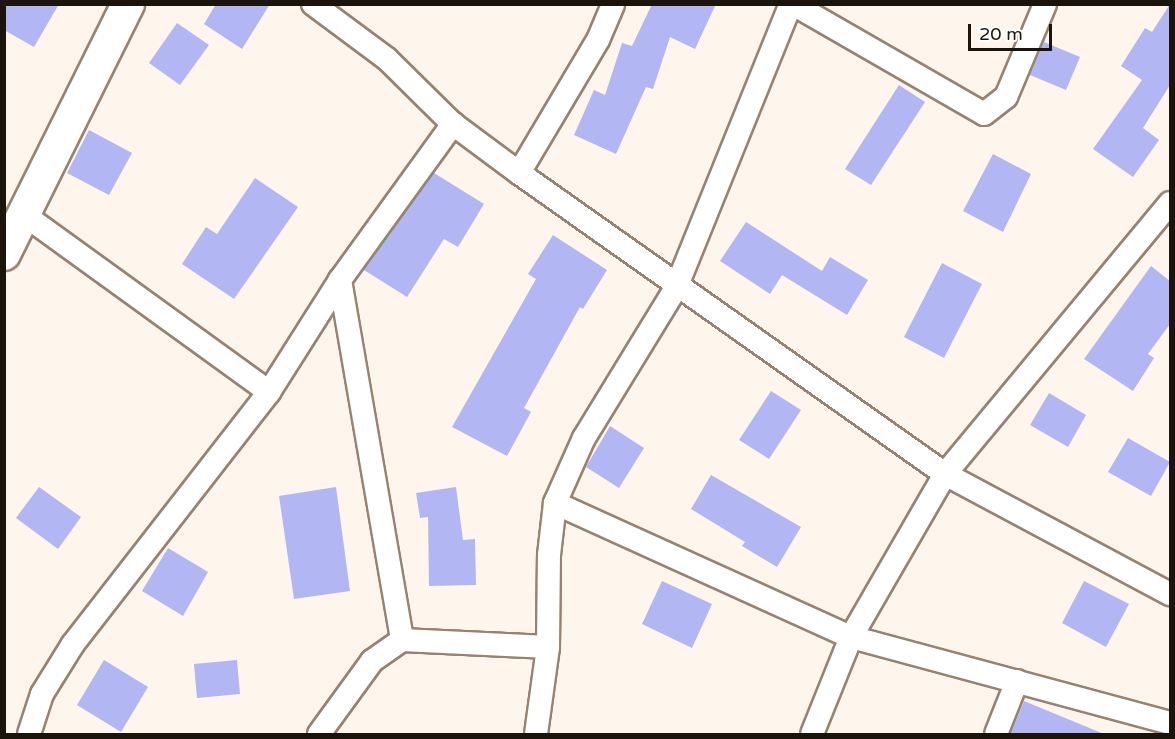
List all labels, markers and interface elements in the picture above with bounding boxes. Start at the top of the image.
scale bar [971,12,1055,50]
text: 20 m [979,23,1023,45]

